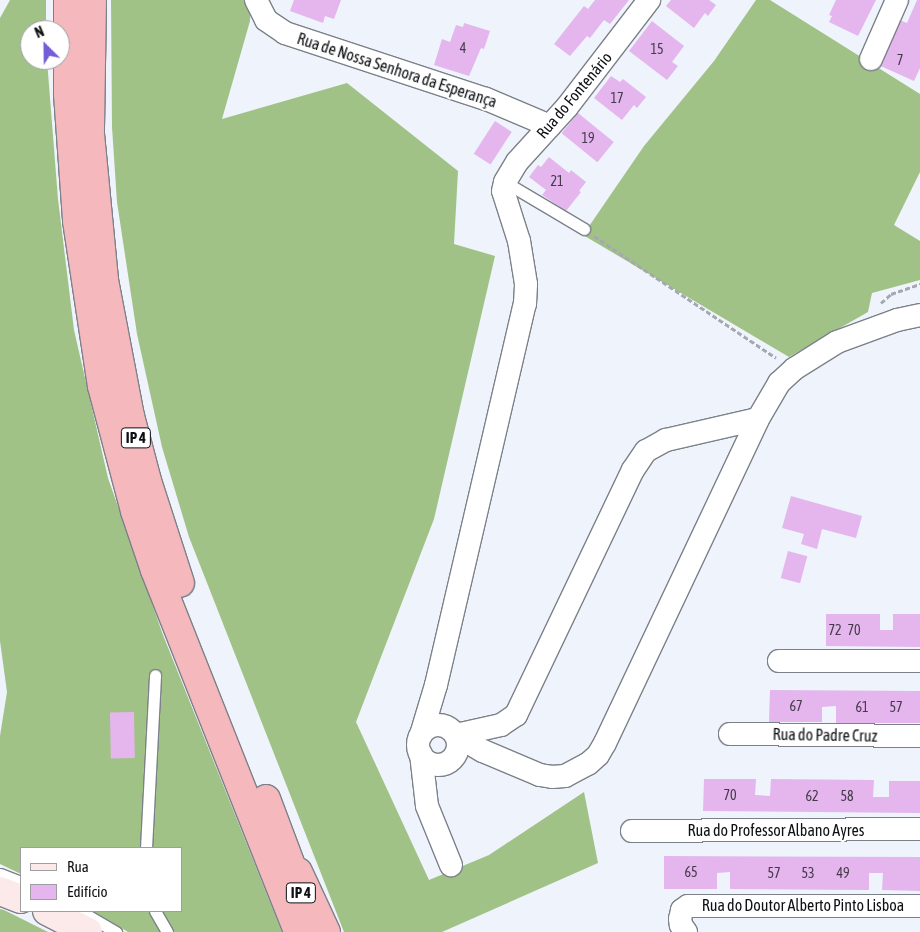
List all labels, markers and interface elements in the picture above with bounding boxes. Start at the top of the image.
north arrow [20,20,70,70]
text: N [33,23,46,41]
street label: Rua de Nossa Senhora da Esperança [295,29,499,111]
house number: 4 [460,40,466,56]
house number: 15 [650,41,664,57]
street label: Rua do Fontenário [532,48,616,142]
house number: 7 [897,52,903,68]
house number: 17 [610,90,624,106]
house number: 19 [581,130,595,146]
house number: 21 [550,173,564,189]
road number: IP 4 [120,426,152,450]
house number: 72 [828,622,842,638]
house number: 70 [847,622,861,638]
house number: 67 [789,698,803,714]
house number: 61 [855,699,869,715]
house number: 57 [889,699,903,715]
street label: Rua do Padre Cruz [772,724,878,746]
house number: 70 [723,787,737,803]
house number: 62 [805,788,819,804]
house number: 58 [840,788,854,804]
street label: Rua do Professor Albano Ayres [688,820,864,840]
legend [20,847,182,912]
text: Rua [67,858,89,875]
house number: 65 [684,864,698,880]
house number: 57 [767,865,781,881]
house number: 53 [801,865,815,881]
house number: 49 [836,865,850,881]
road number: IP 4 [285,880,317,906]
text: Edifício [67,883,108,900]
street label: Rua do Doutor Alberto Pinto Lisboa [702,895,904,915]

